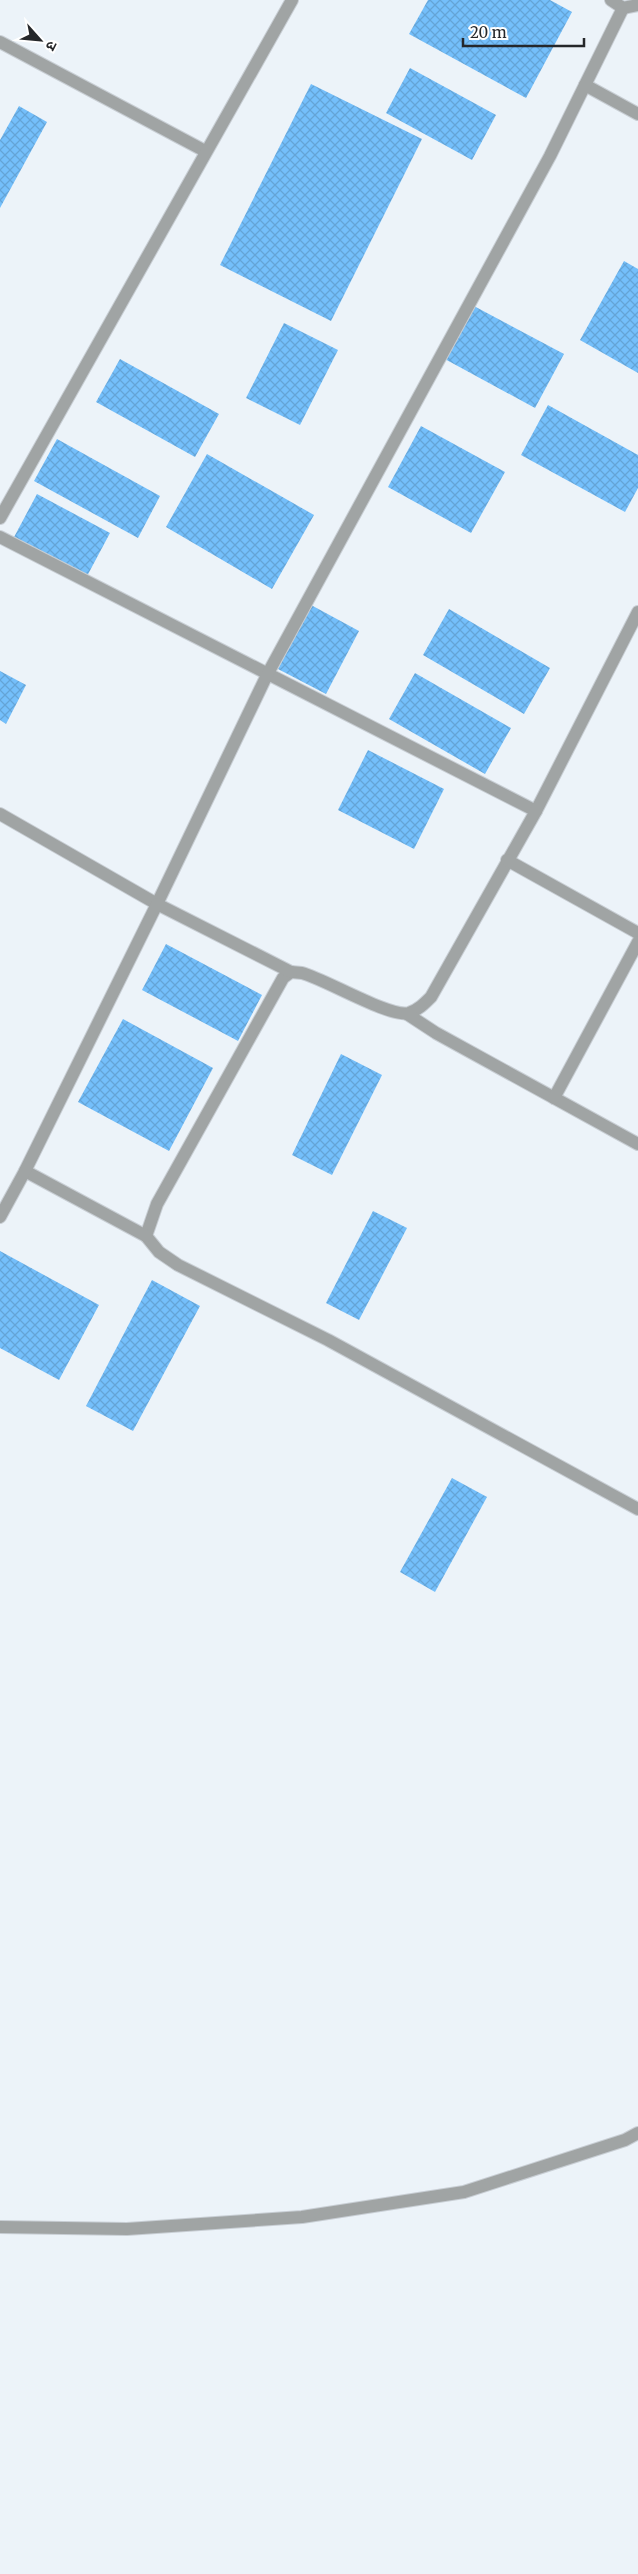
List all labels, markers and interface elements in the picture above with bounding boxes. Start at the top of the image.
north arrow [15,15,65,65]
scale bar [463,15,584,47]
text: 20 m [470,23,507,42]
text: उ [41,38,61,54]

